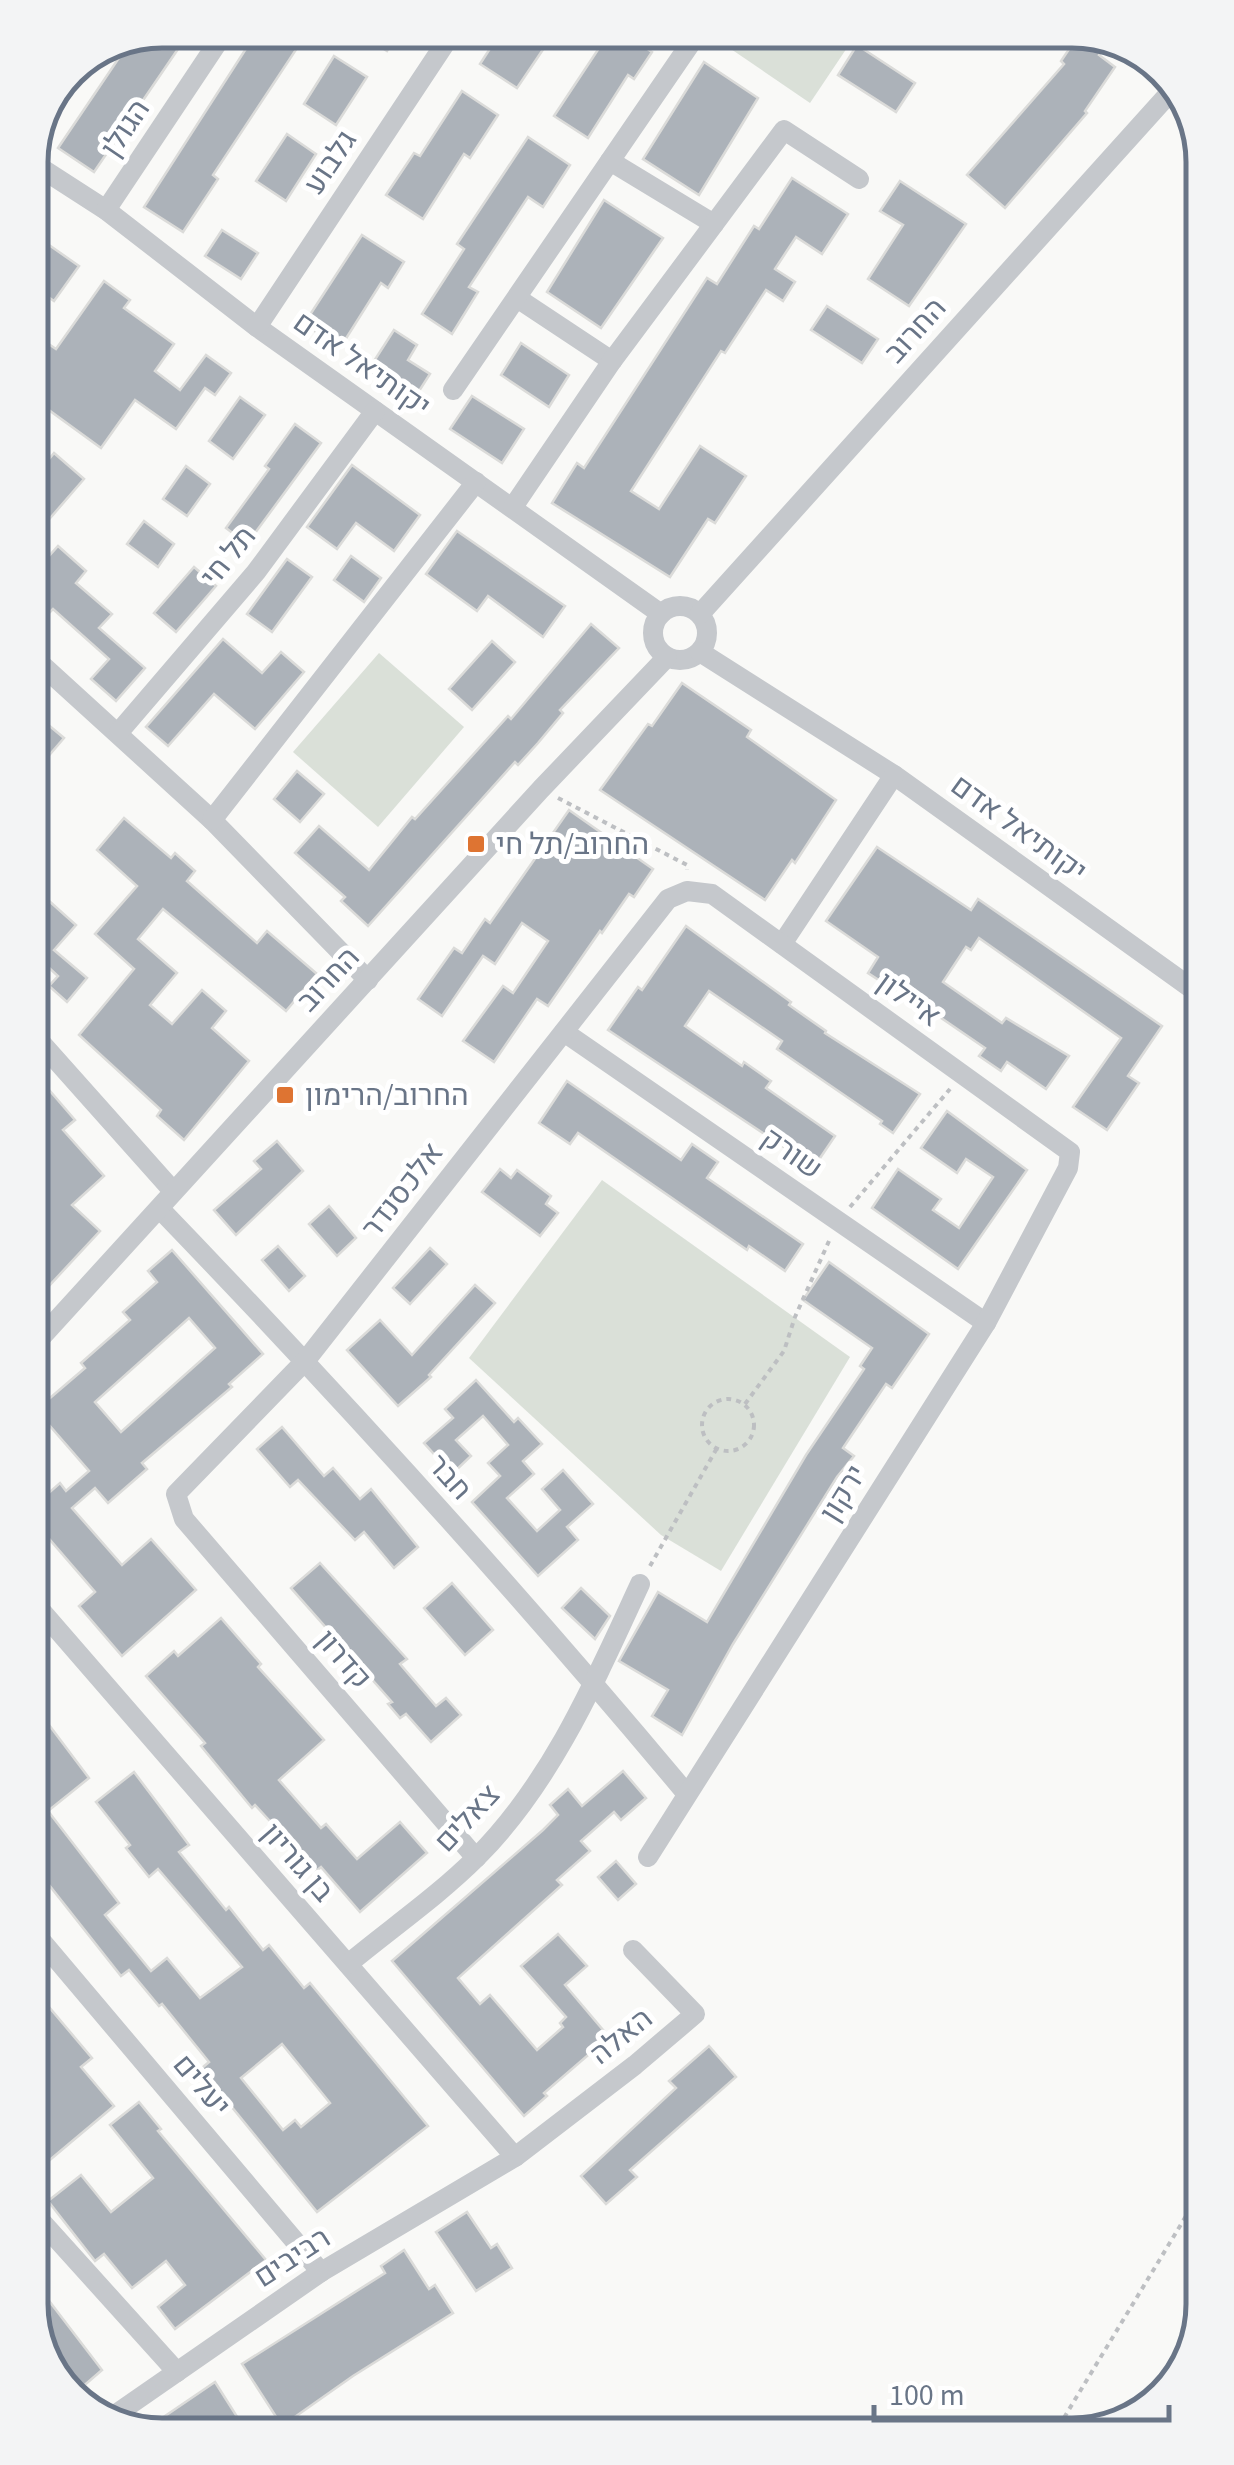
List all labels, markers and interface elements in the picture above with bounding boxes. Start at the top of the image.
street label: הגולן [90,91,161,166]
street label: גלבוע [293,122,368,203]
street label: החרוב [874,288,957,373]
street label: יקותיאל אדם [284,301,439,428]
street label: תל חי [190,517,266,596]
street label: יקותיאל אדם [942,764,1096,893]
place label: החרוב/תל חי [496,823,649,866]
marker: החרוב/תל חי [465,833,487,855]
street label: החרוב [287,937,370,1022]
street label: איילון [868,961,950,1037]
place label: החרוב/הרימון [305,1074,469,1117]
marker: החרוב/הרימון [274,1084,296,1106]
street label: שורק [752,1117,831,1190]
street label: אלכסנדר [351,1133,454,1247]
street label: חבר [417,1445,482,1510]
street label: ירקון [809,1456,878,1530]
street label: קדרון [306,1620,382,1699]
street label: צאלים [425,1775,510,1862]
street label: בן גוריון [251,1813,344,1911]
street label: האלה [581,1998,662,2075]
street label: יעלים [163,2045,241,2126]
street label: רביבים [246,2217,339,2298]
scale bar [874,2360,1169,2422]
text: 100 m [889,2374,965,2417]

